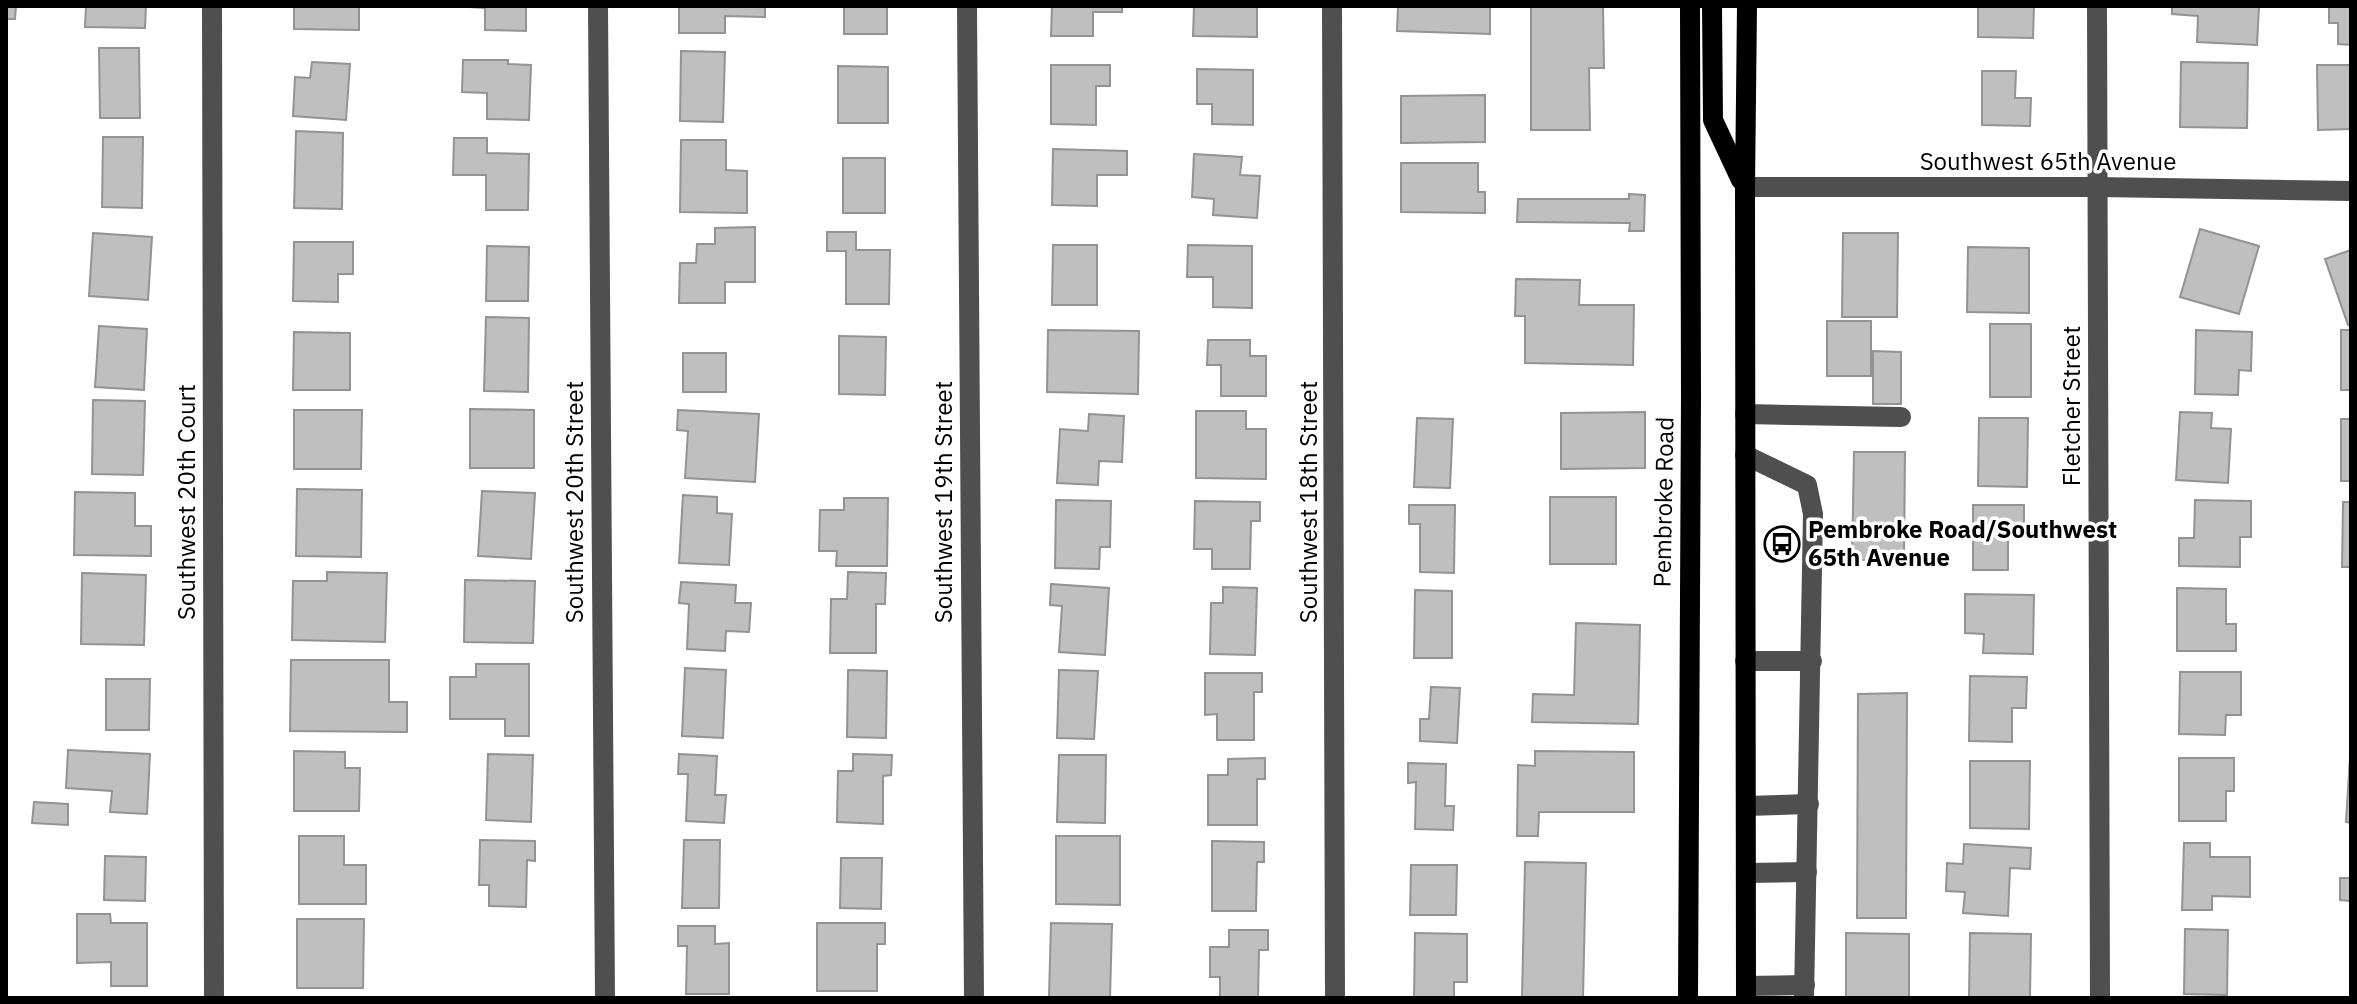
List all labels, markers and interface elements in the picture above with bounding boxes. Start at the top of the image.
street label: Southwest 65th Avenue [1920,145,2176,177]
street label: Fletcher Street [2055,326,2087,486]
street label: Southwest 20th Street [558,381,590,623]
street label: Southwest 19th Street [927,381,959,623]
street label: Southwest 18th Street [1292,381,1324,623]
street label: Southwest 20th Court [170,384,202,620]
street label: Pembroke Road [1646,416,1680,587]
place label: Pembroke Road/Southwest 65th Avenue [1808,513,2117,573]
bus stop icon: Pembroke Road/Southwest 65th Avenue [1763,525,1801,563]

